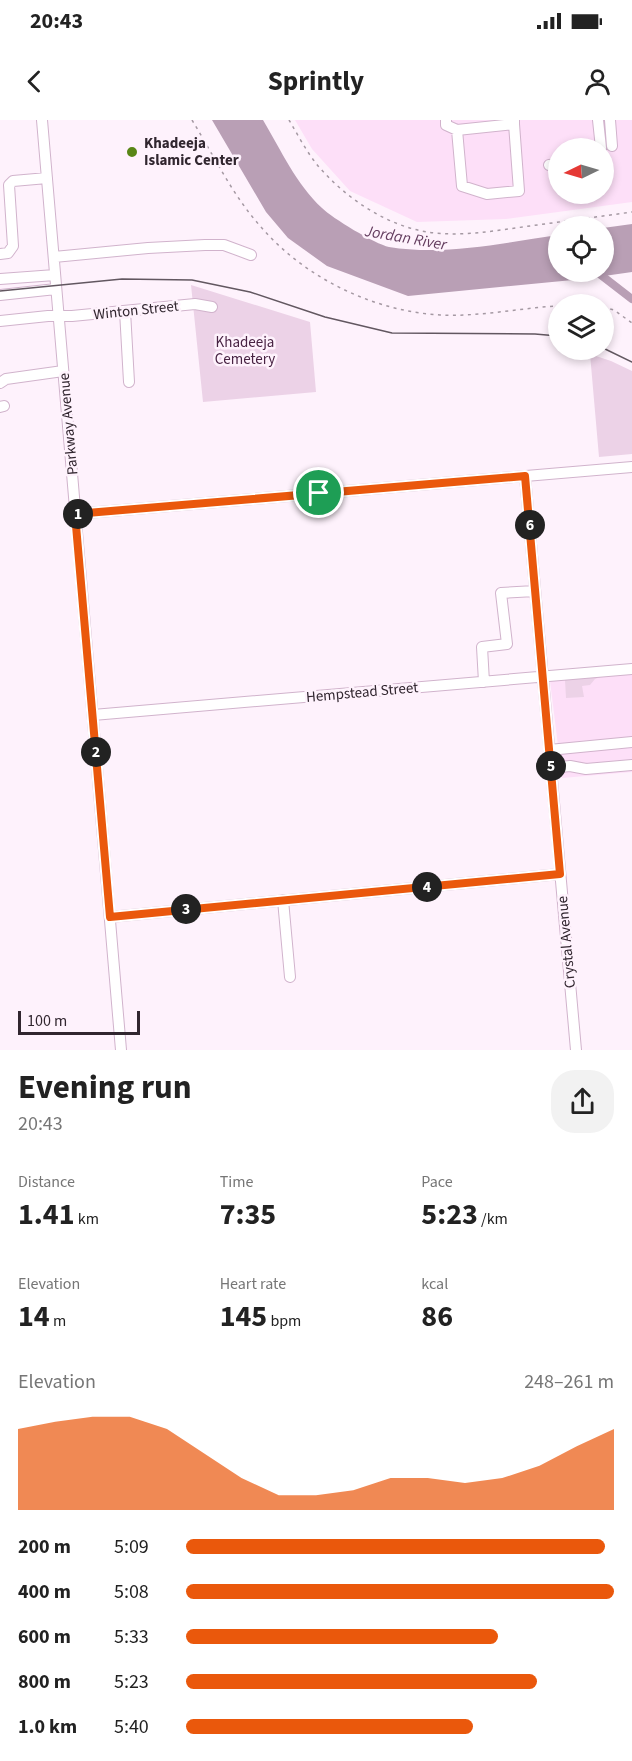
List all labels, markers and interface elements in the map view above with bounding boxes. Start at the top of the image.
text: 20:43 [30,5,83,37]
text: Sprintly [268,62,364,101]
icon: back [18,65,51,98]
icon: person [581,65,614,98]
place label: Khadeeja Islamic Center [144,133,239,171]
north arrow [548,138,614,204]
map controls [548,138,614,360]
marker: Khadeeja Islamic Center [125,145,139,159]
button: locate [548,216,614,282]
water label: Jordan River [362,220,450,256]
button: layers [548,294,614,360]
street label: Winton Street [92,296,180,325]
park label: Khadeeja Cemetery [215,332,275,370]
street label: Parkway Avenue [54,372,83,476]
pin [293,467,344,518]
icon: arrive [302,476,335,509]
pin: 1 [63,499,93,529]
text: 1 [74,503,82,525]
pin: 6 [515,510,545,540]
text: 6 [526,514,534,536]
street label: Hempstead Street [305,677,419,708]
pin: 2 [81,737,111,767]
text: 2 [92,741,100,763]
pin: 5 [536,751,566,781]
text: 5 [547,755,555,777]
pin: 4 [412,872,442,902]
text: 4 [423,876,431,898]
pin: 3 [171,894,201,924]
street label: Crystal Avenue [552,895,581,989]
text: 3 [182,898,190,920]
scale bar [18,1008,140,1036]
text: 100 m [27,1010,67,1032]
text: Evening run [18,1064,192,1111]
button: share [551,1070,614,1133]
text: 20:43 [18,1110,63,1138]
text: Distance [18,1171,75,1193]
text: Time [220,1171,253,1193]
text: Pace [421,1171,453,1193]
text: 1.41 [18,1193,75,1236]
text: 7:35 [220,1193,276,1236]
text: 5:23 [421,1193,478,1236]
text: km [75,1208,99,1230]
text: /km [478,1208,508,1230]
text: Elevation [18,1273,80,1295]
text: Heart rate [220,1273,286,1295]
text: kcal [421,1273,448,1295]
text: 14 [18,1295,50,1338]
text: 145 [220,1295,267,1338]
text: 86 [421,1295,453,1338]
text: m [50,1310,66,1332]
text: bpm [267,1310,301,1332]
text: Elevation [18,1368,96,1396]
text: 248–261 m [524,1368,614,1396]
text: 200 m [18,1533,71,1561]
text: 5:09 [114,1533,149,1561]
text: 400 m [18,1578,71,1606]
text: 5:08 [114,1578,149,1606]
text: 600 m [18,1623,71,1651]
text: 5:33 [114,1623,149,1651]
text: 800 m [18,1668,71,1696]
text: 5:23 [114,1668,149,1696]
text: 1.0 km [18,1713,77,1741]
text: 5:40 [114,1713,149,1741]

